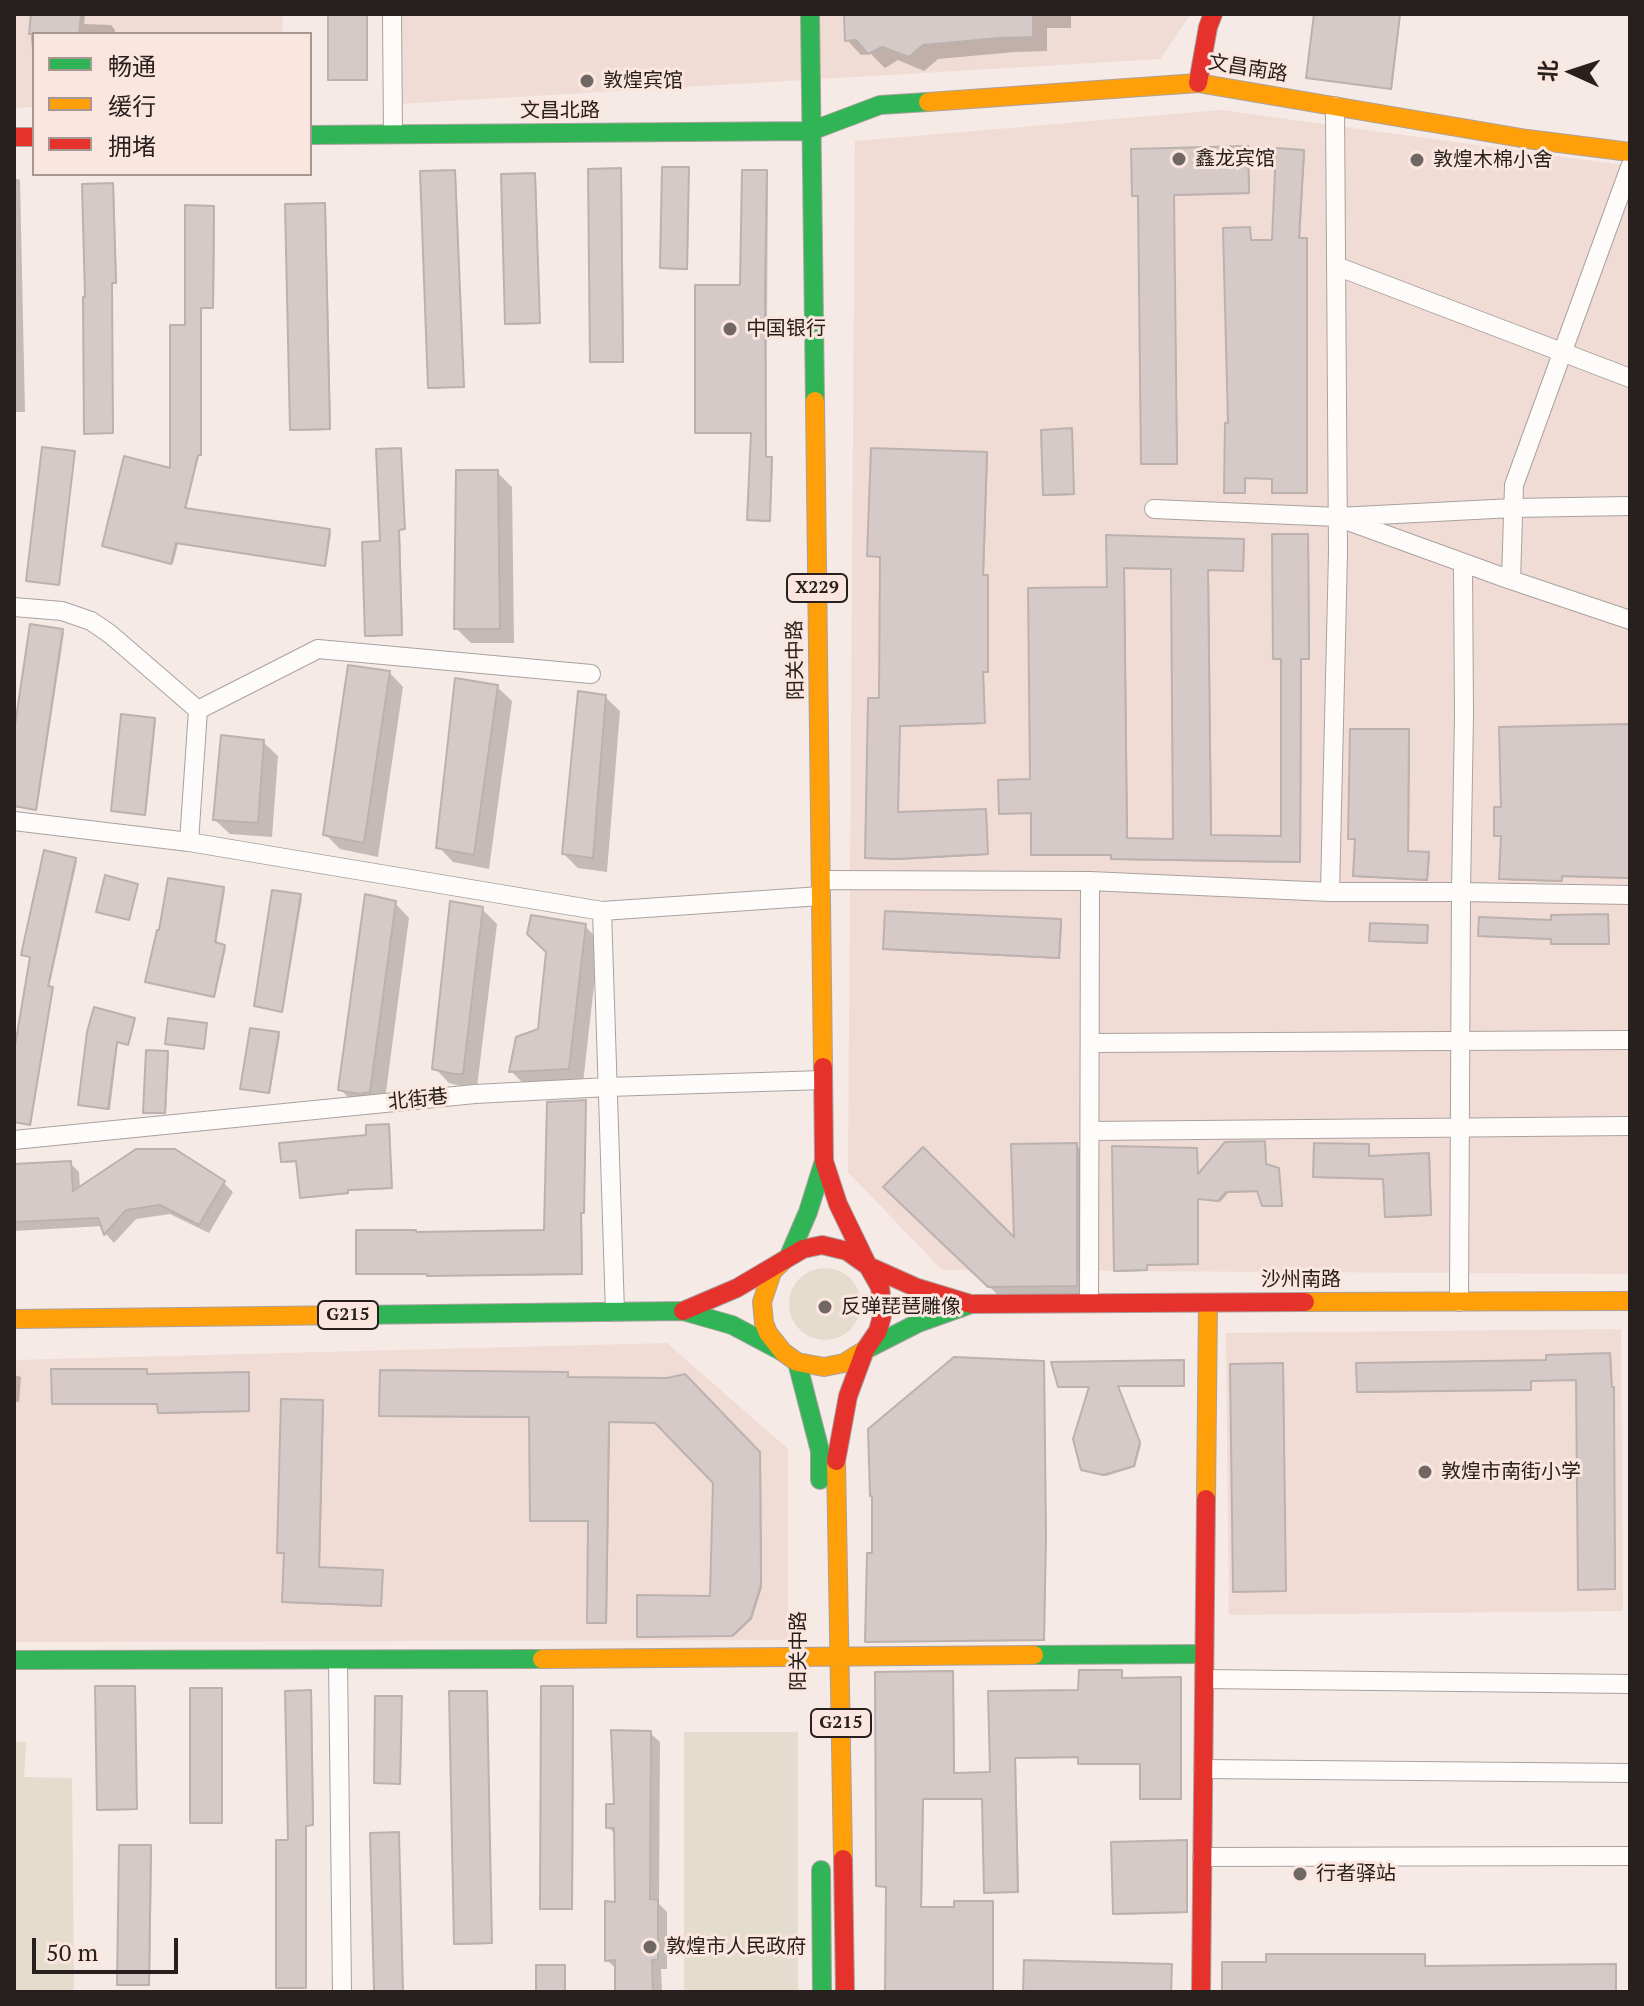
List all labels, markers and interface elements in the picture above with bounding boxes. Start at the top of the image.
legend [32,32,312,176]
north arrow [1532,32,1612,112]
text: 畅通 [108,50,156,82]
street label: 文昌南路 [1207,51,1289,87]
text: 北 [1532,59,1563,82]
place label: 敦煌宾馆 [603,69,683,93]
marker: 敦煌宾馆 [578,72,596,90]
text: 缓行 [108,90,156,122]
street label: 文昌北路 [520,99,600,123]
text: 拥堵 [108,130,156,162]
place label: 鑫龙宾馆 [1195,147,1275,171]
place label: 敦煌木棉小舍 [1433,148,1553,172]
marker: 鑫龙宾馆 [1170,150,1188,168]
marker: 敦煌木棉小舍 [1408,151,1426,169]
place label: 中国银行 [746,317,826,341]
marker: 中国银行 [721,320,739,338]
road number: X229 [787,574,847,602]
street label: 阳关中路 [783,620,809,700]
street label: 北街巷 [387,1085,449,1115]
street label: 沙州南路 [1261,1268,1341,1292]
place label: 反弹琵琶雕像 [841,1295,961,1319]
marker: 反弹琵琶雕像 [816,1298,834,1316]
road number: G215 [318,1301,378,1329]
place label: 敦煌市南街小学 [1441,1460,1581,1484]
marker: 敦煌市南街小学 [1416,1463,1434,1481]
street label: 阳关中路 [787,1611,811,1691]
road number: G215 [811,1709,871,1737]
place label: 行者驿站 [1316,1862,1396,1886]
marker: 行者驿站 [1291,1865,1309,1883]
scale bar [36,1922,182,1972]
place label: 敦煌市人民政府 [666,1935,806,1959]
text: 50 m [46,1936,98,1968]
marker: 敦煌市人民政府 [641,1938,659,1956]

